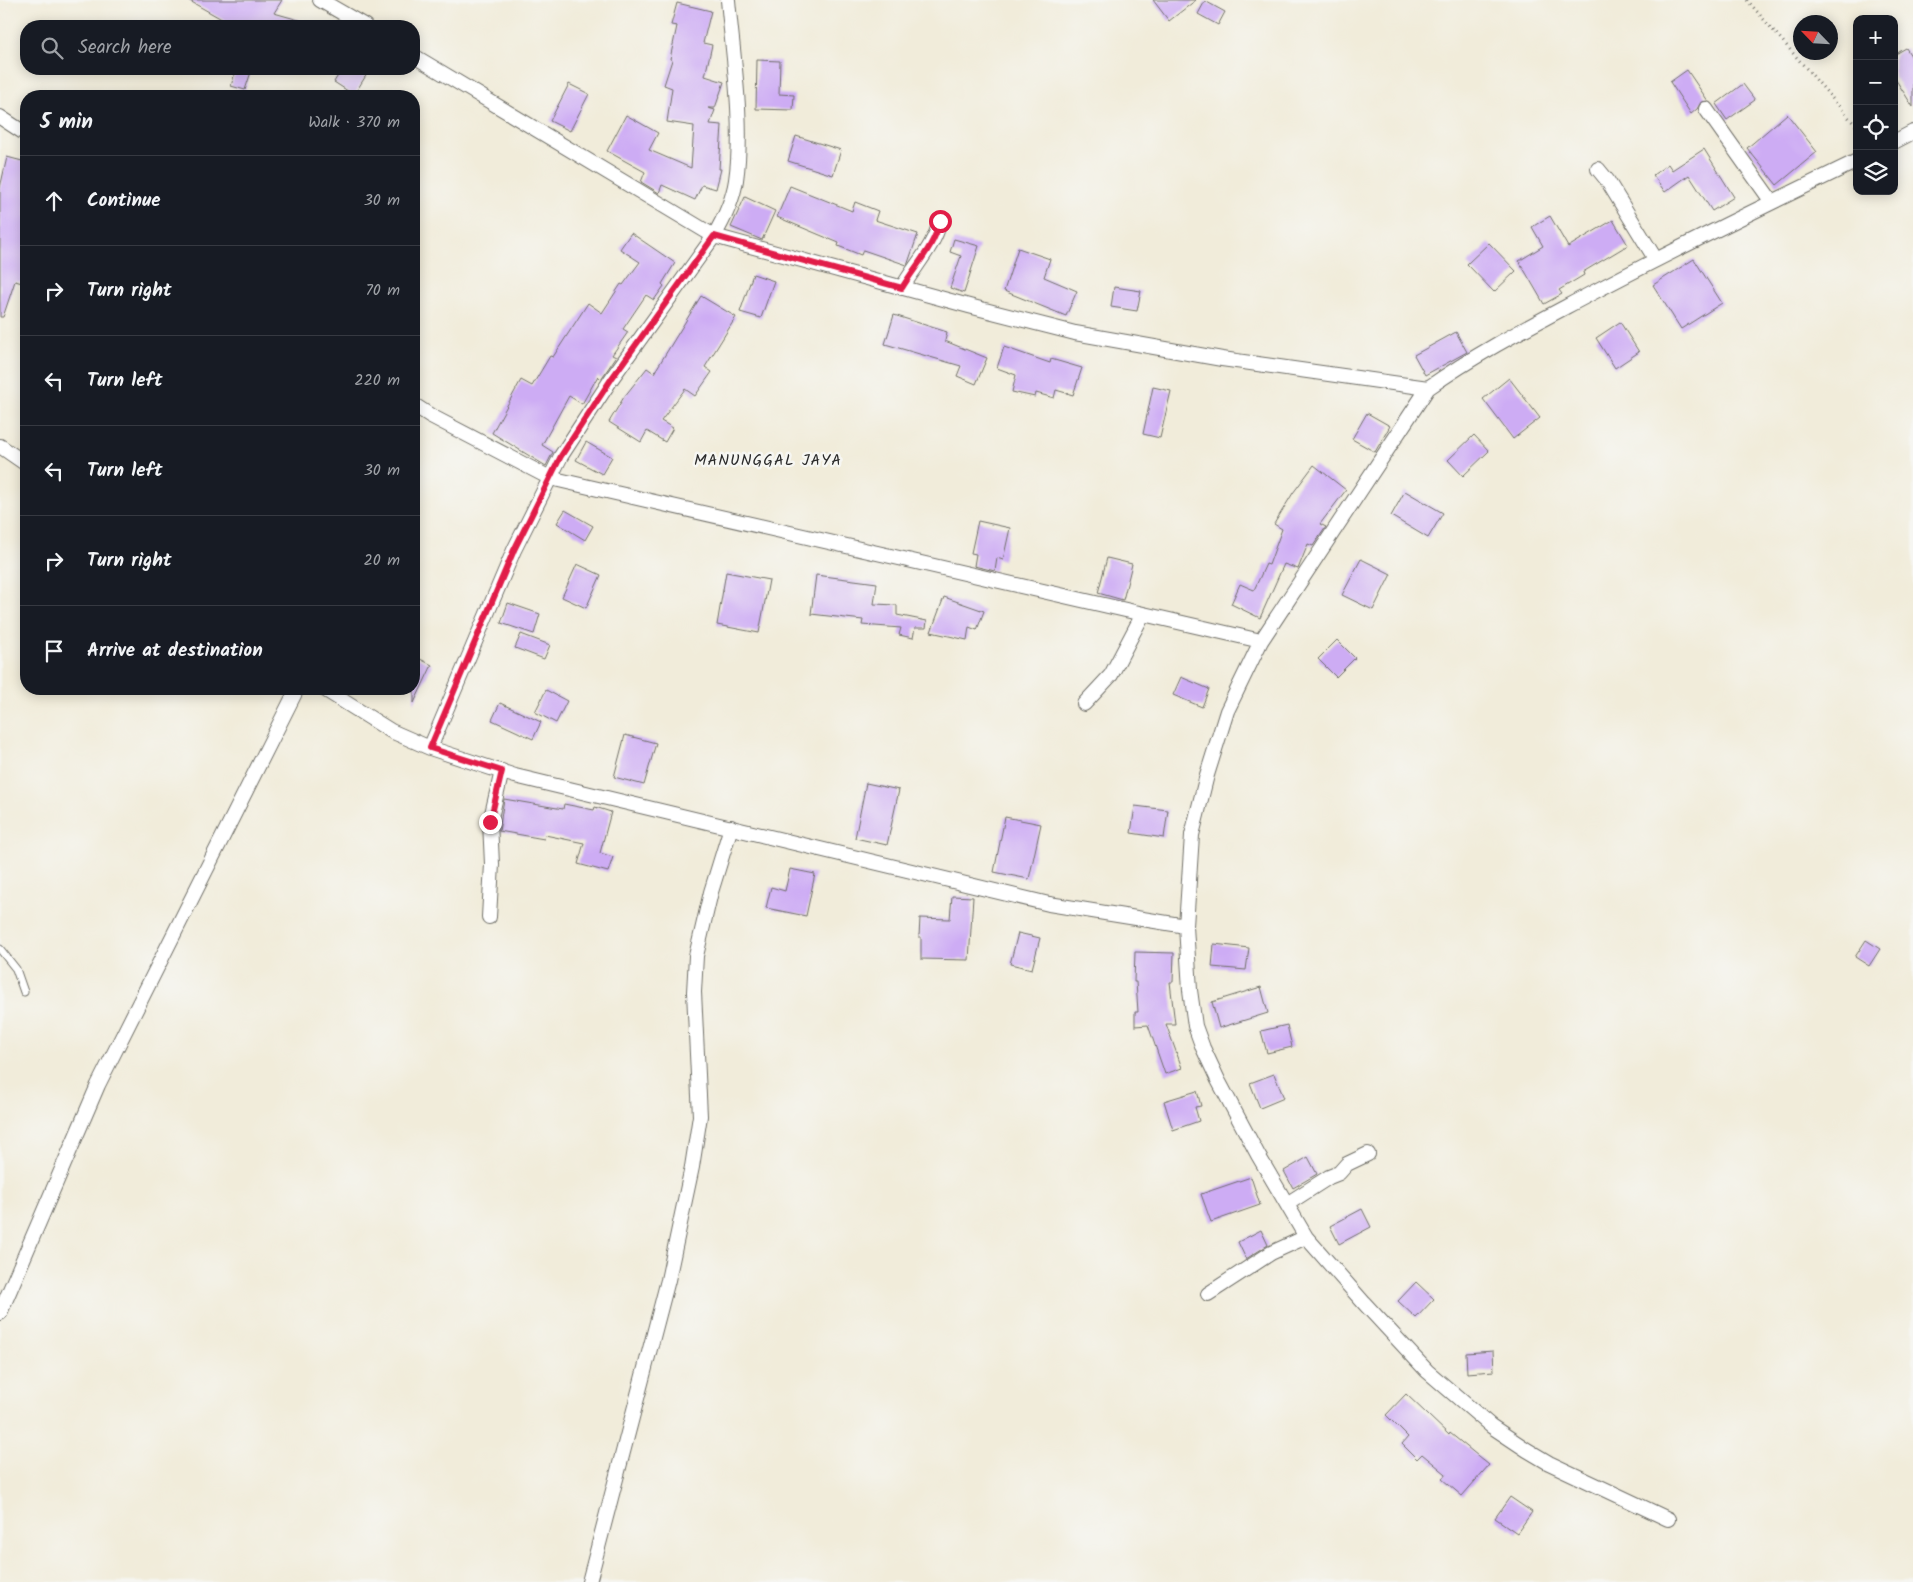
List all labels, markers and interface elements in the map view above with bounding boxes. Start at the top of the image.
north arrow [1793,15,1838,60]
map controls [1853,15,1898,195]
button: + [1853,15,1898,60]
search box [20,20,420,75]
text: Search here [78,33,172,63]
icon: search [38,34,66,62]
button: − [1853,60,1898,105]
button: locate [1853,105,1898,150]
text: 5 min [40,106,93,139]
text: Walk · 370 m [308,110,400,135]
button: layers [1853,150,1898,195]
text: Continue [87,186,160,216]
icon: ahead [40,187,68,215]
text: 30 m [364,188,400,213]
route start [929,210,952,233]
text: Turn right [87,276,172,306]
icon: right [40,277,68,305]
text: 70 m [365,278,400,303]
text: Turn left [87,366,162,396]
icon: left [40,367,68,395]
text: 220 m [354,368,400,393]
district label: MANUNGGAL JAYA [694,448,842,473]
text: Turn left [87,456,162,486]
icon: left [40,457,68,485]
text: 30 m [364,458,400,483]
text: Turn right [87,546,172,576]
icon: right [40,547,68,575]
text: 20 m [364,548,400,573]
text: Arrive at destination [87,636,263,666]
icon: arrive [40,637,68,665]
route end [479,811,502,834]

